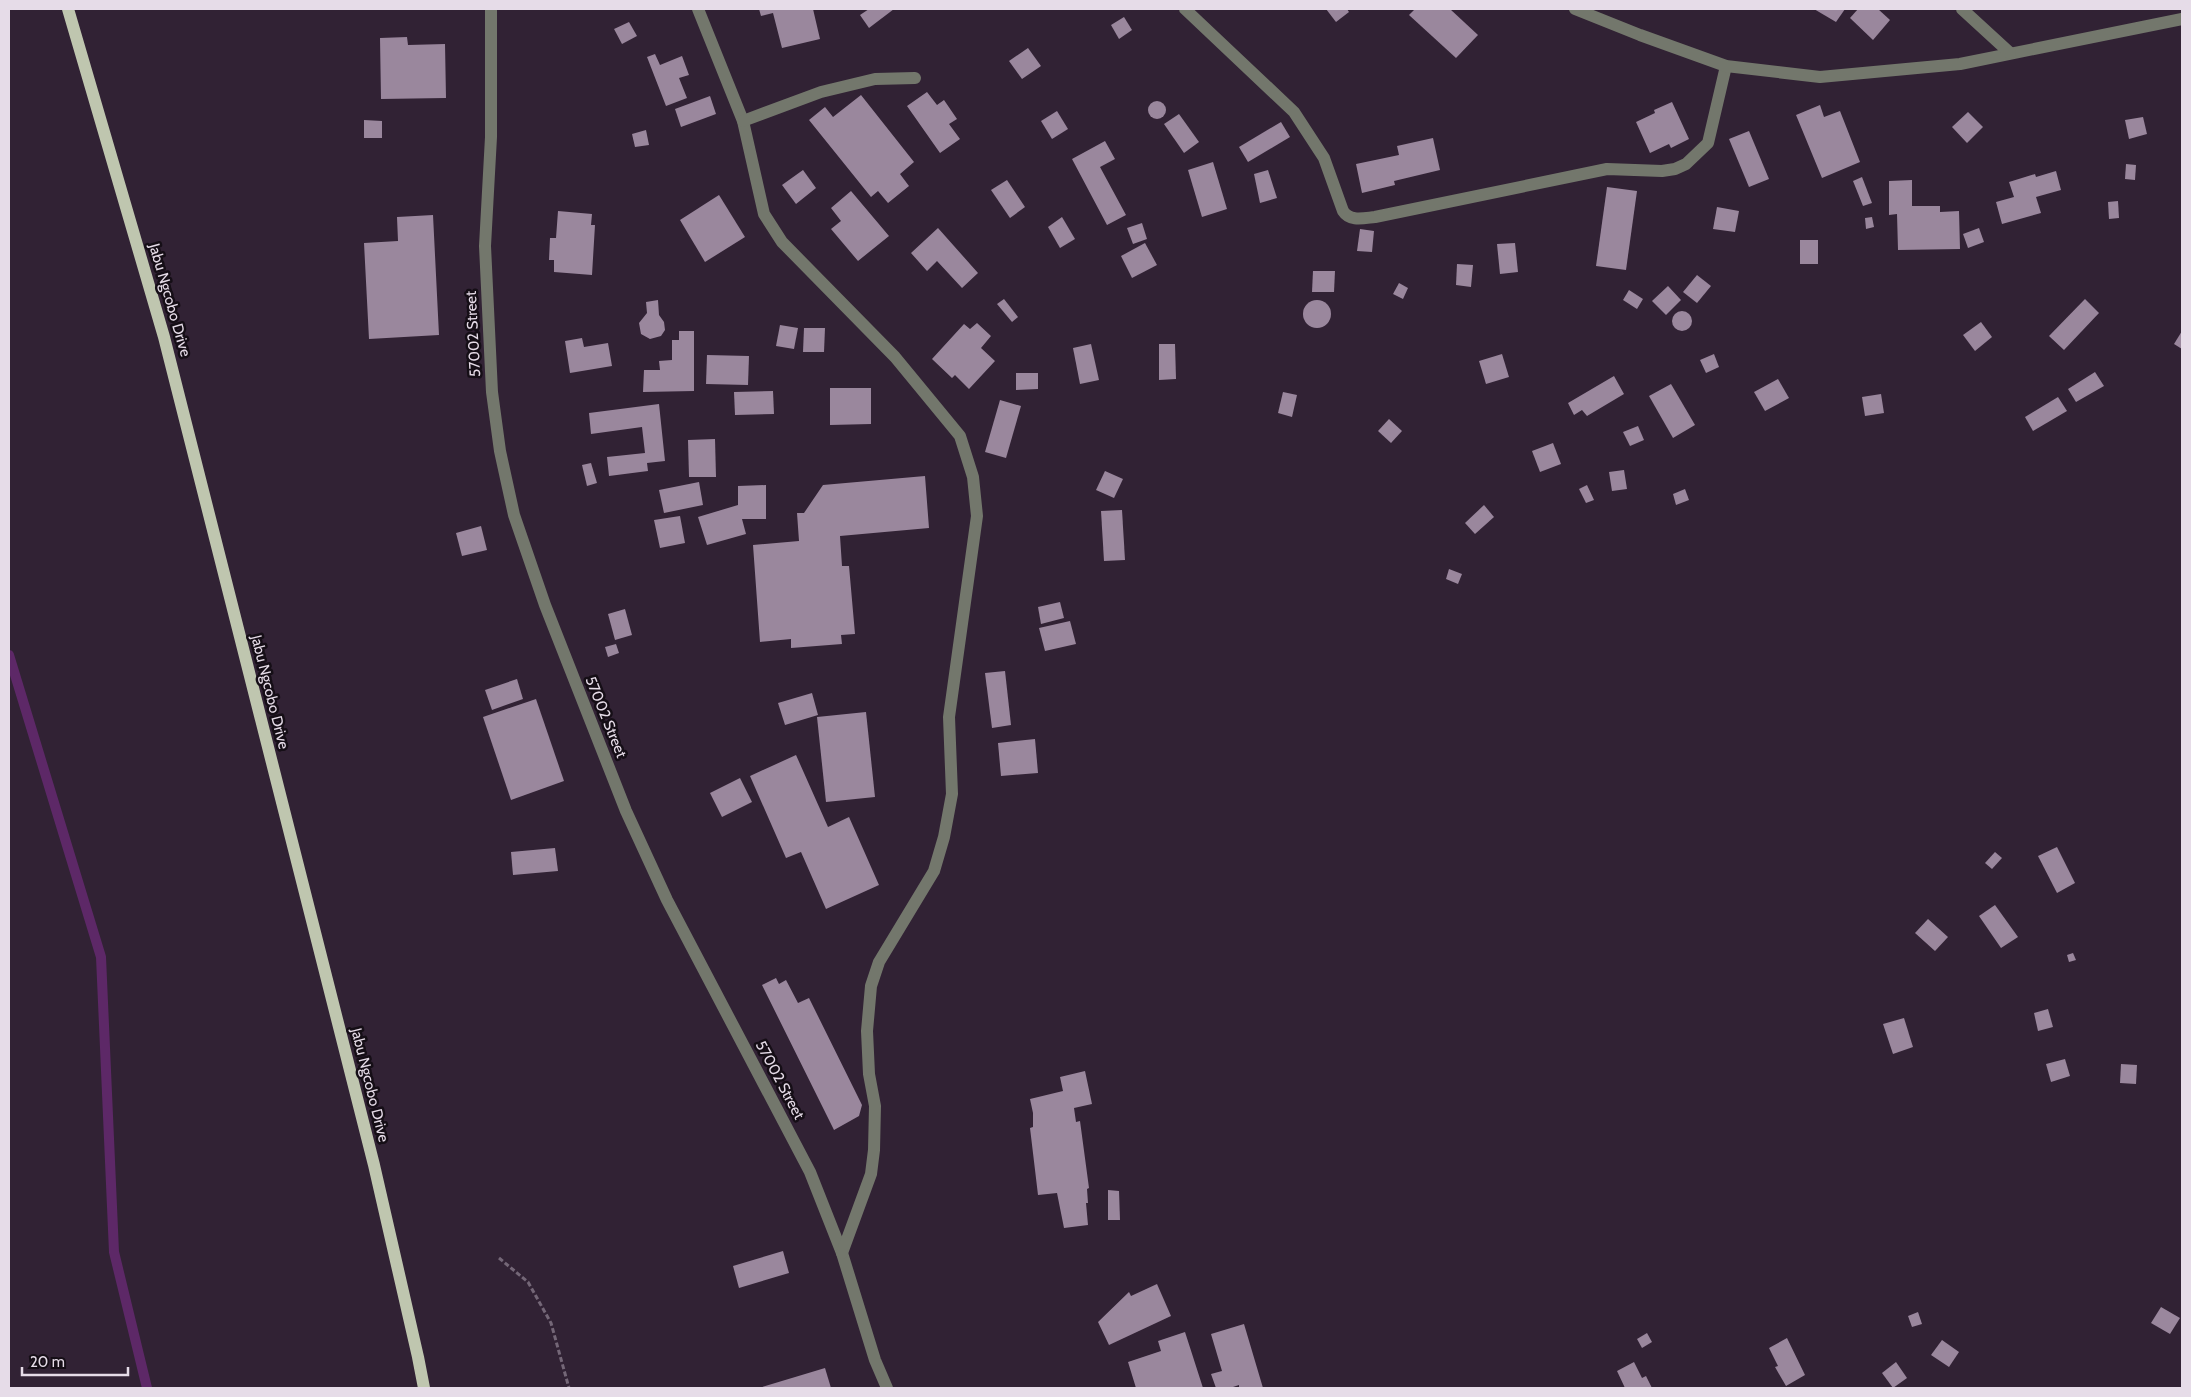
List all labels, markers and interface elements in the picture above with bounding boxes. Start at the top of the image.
street label: Jabu Ngcobo Drive [145,240,195,359]
street label: 57002 Street [462,290,484,378]
street label: Jabu Ngcobo Drive [247,632,293,751]
street label: 57002 Street [582,674,630,760]
street label: Jabu Ngcobo Drive [347,1025,393,1144]
street label: 57002 Street [752,1038,808,1122]
scale bar [22,1344,129,1376]
text: 20 m [30,1353,65,1371]

